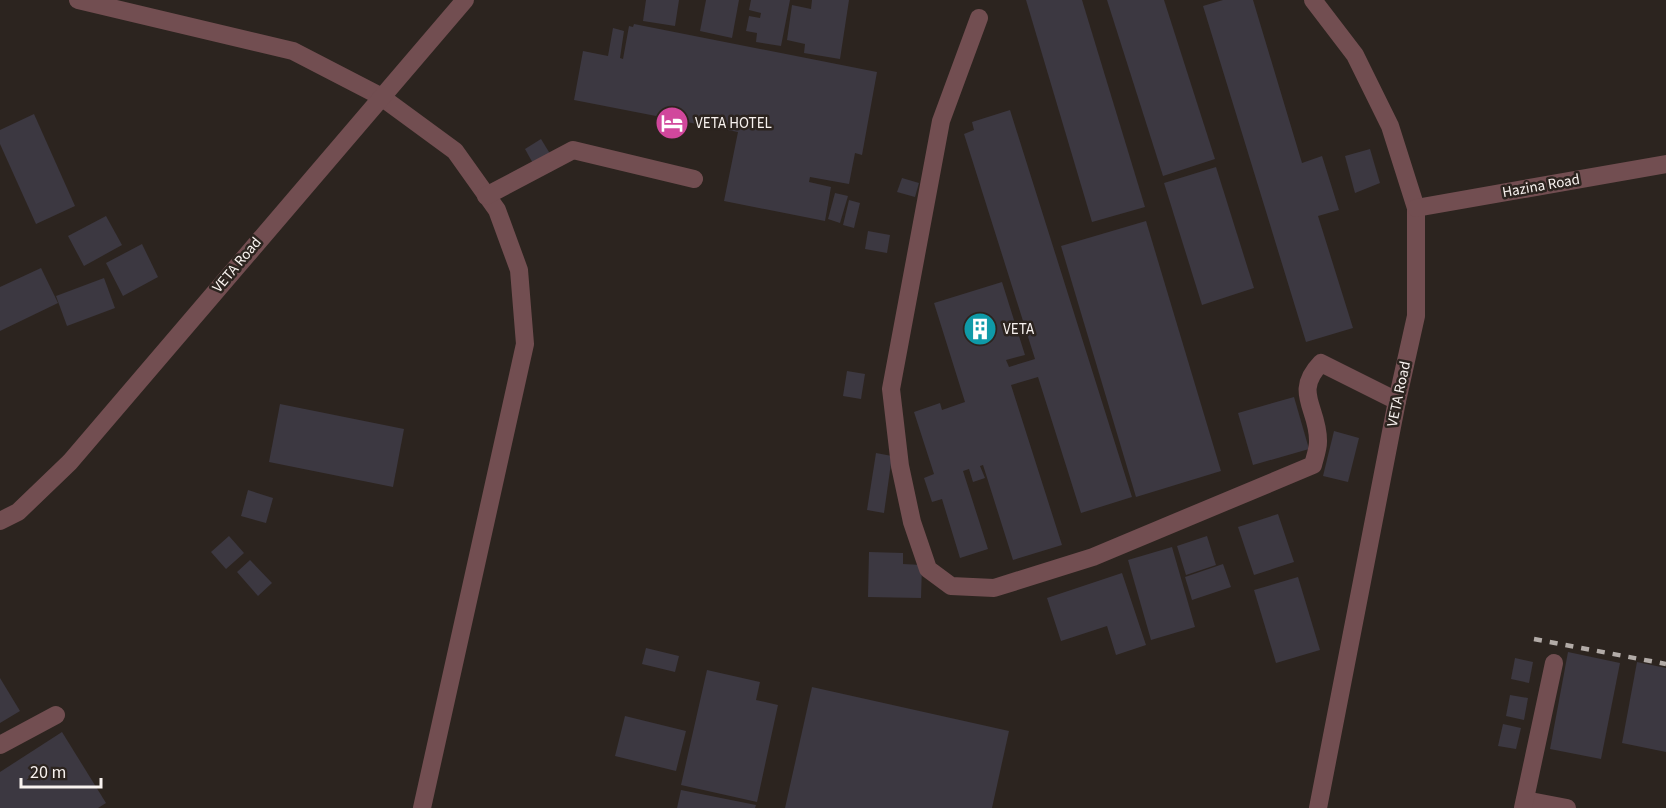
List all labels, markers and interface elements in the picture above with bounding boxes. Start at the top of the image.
hotel icon: VETA HOTEL [654,105,690,141]
place label: VETA HOTEL [695,113,772,134]
street label: Hazina Road [1501,169,1581,203]
street label: VETA Road [208,233,266,297]
building icon: VETA [962,311,998,347]
place label: VETA [1003,319,1035,340]
street label: VETA Road [1382,359,1416,429]
scale bar [21,751,100,789]
text: 20 m [30,760,66,785]

